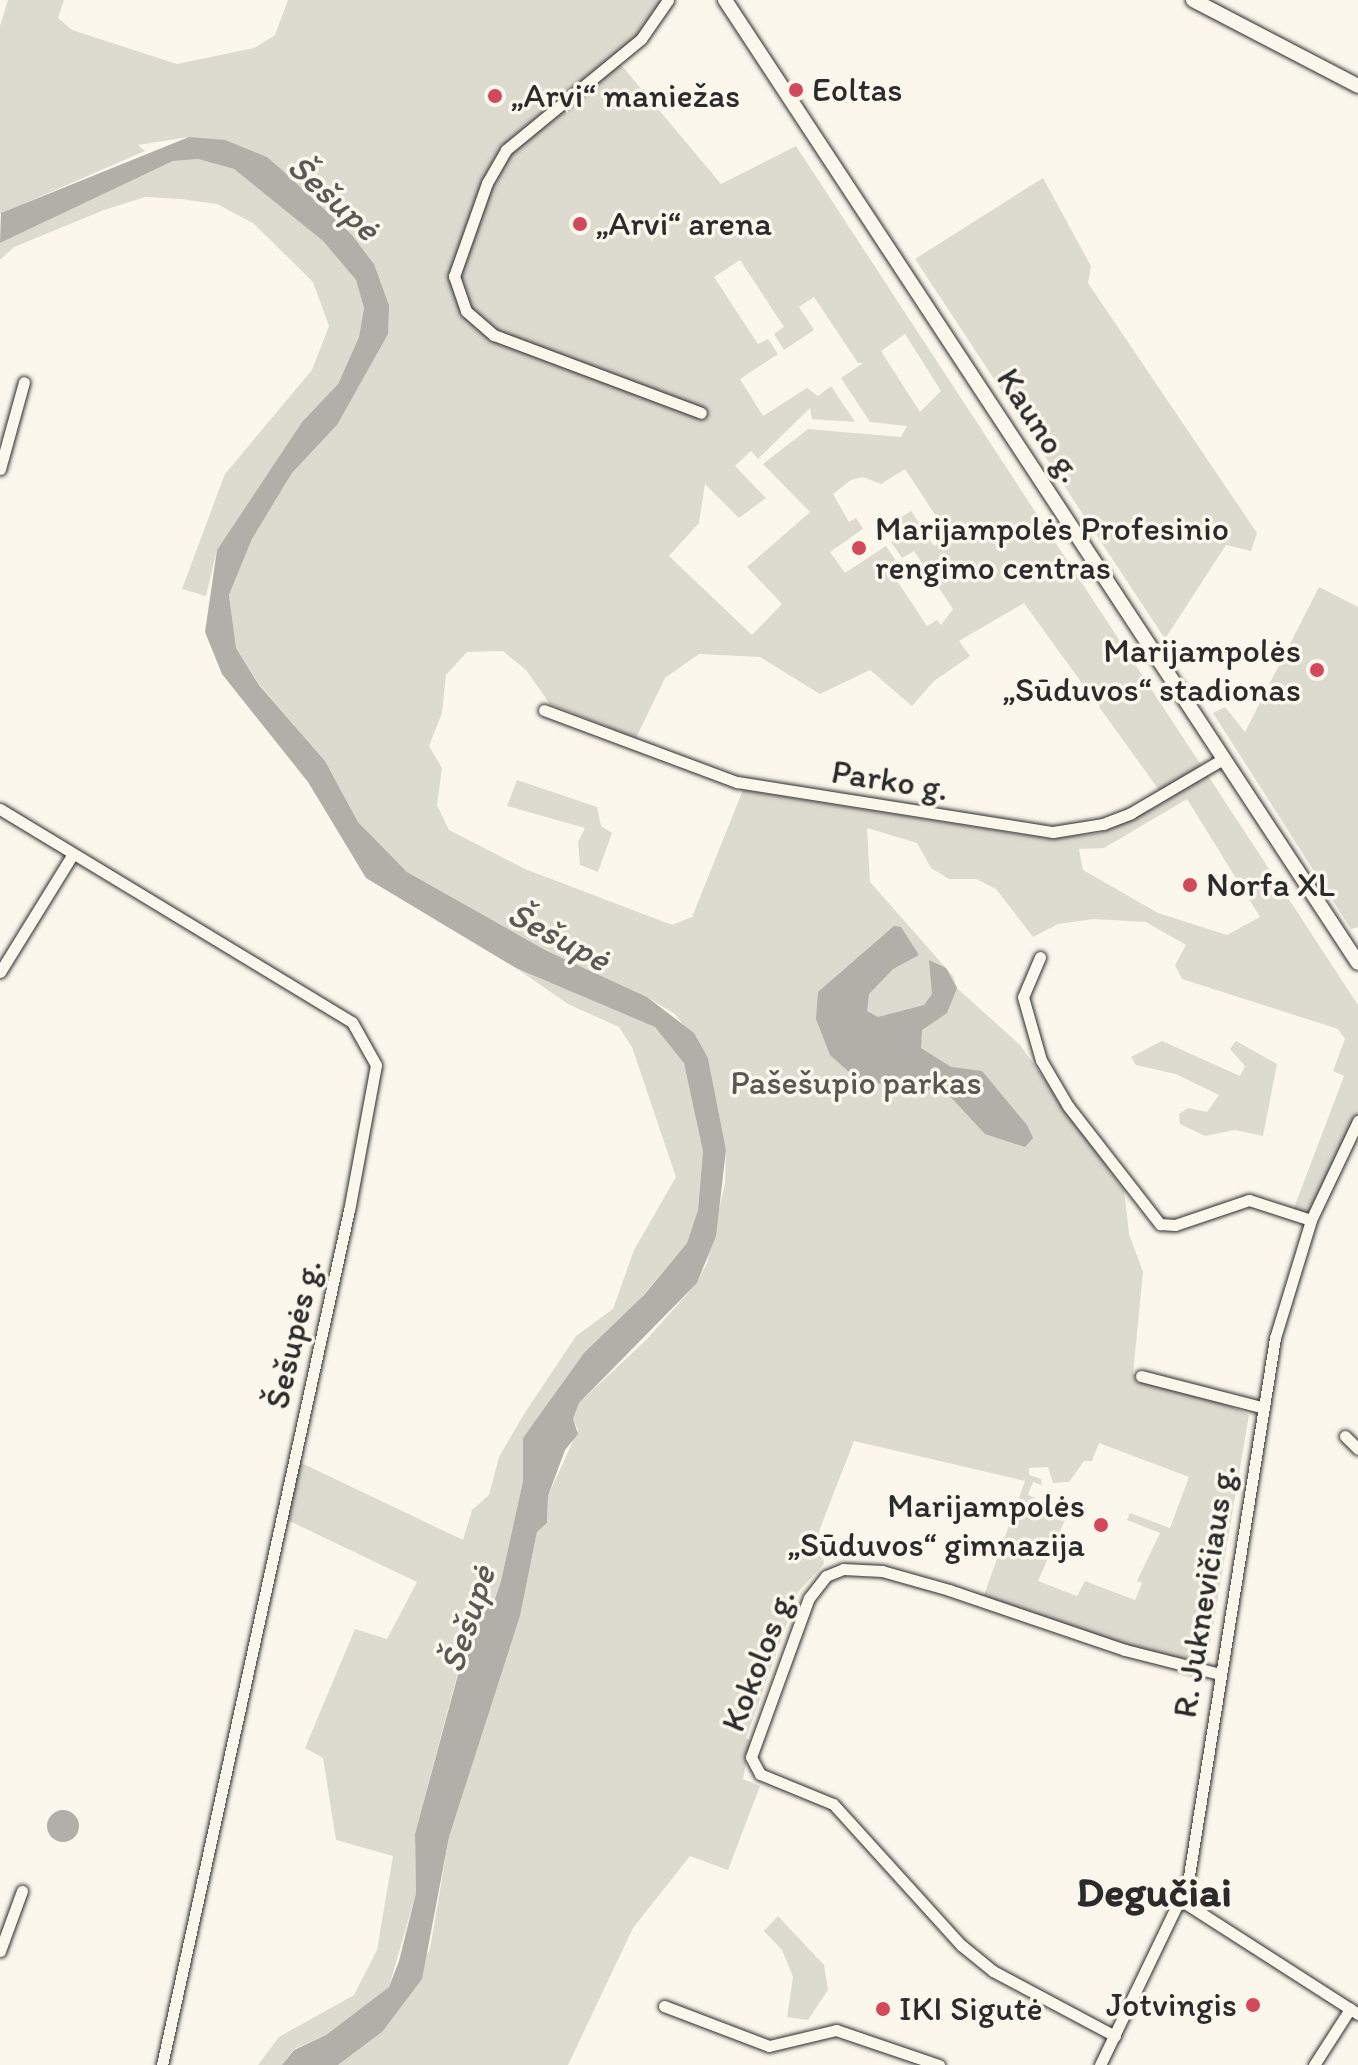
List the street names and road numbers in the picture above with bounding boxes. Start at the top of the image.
street label: Kauno g. [988,360,1092,490]
street label: Parko g. [829,751,951,809]
street label: Šešupės g. [256,1255,330,1413]
street label: R. Juknevičiaus g. [1164,1461,1244,1721]
street label: Kokolos g. [712,1583,804,1737]

